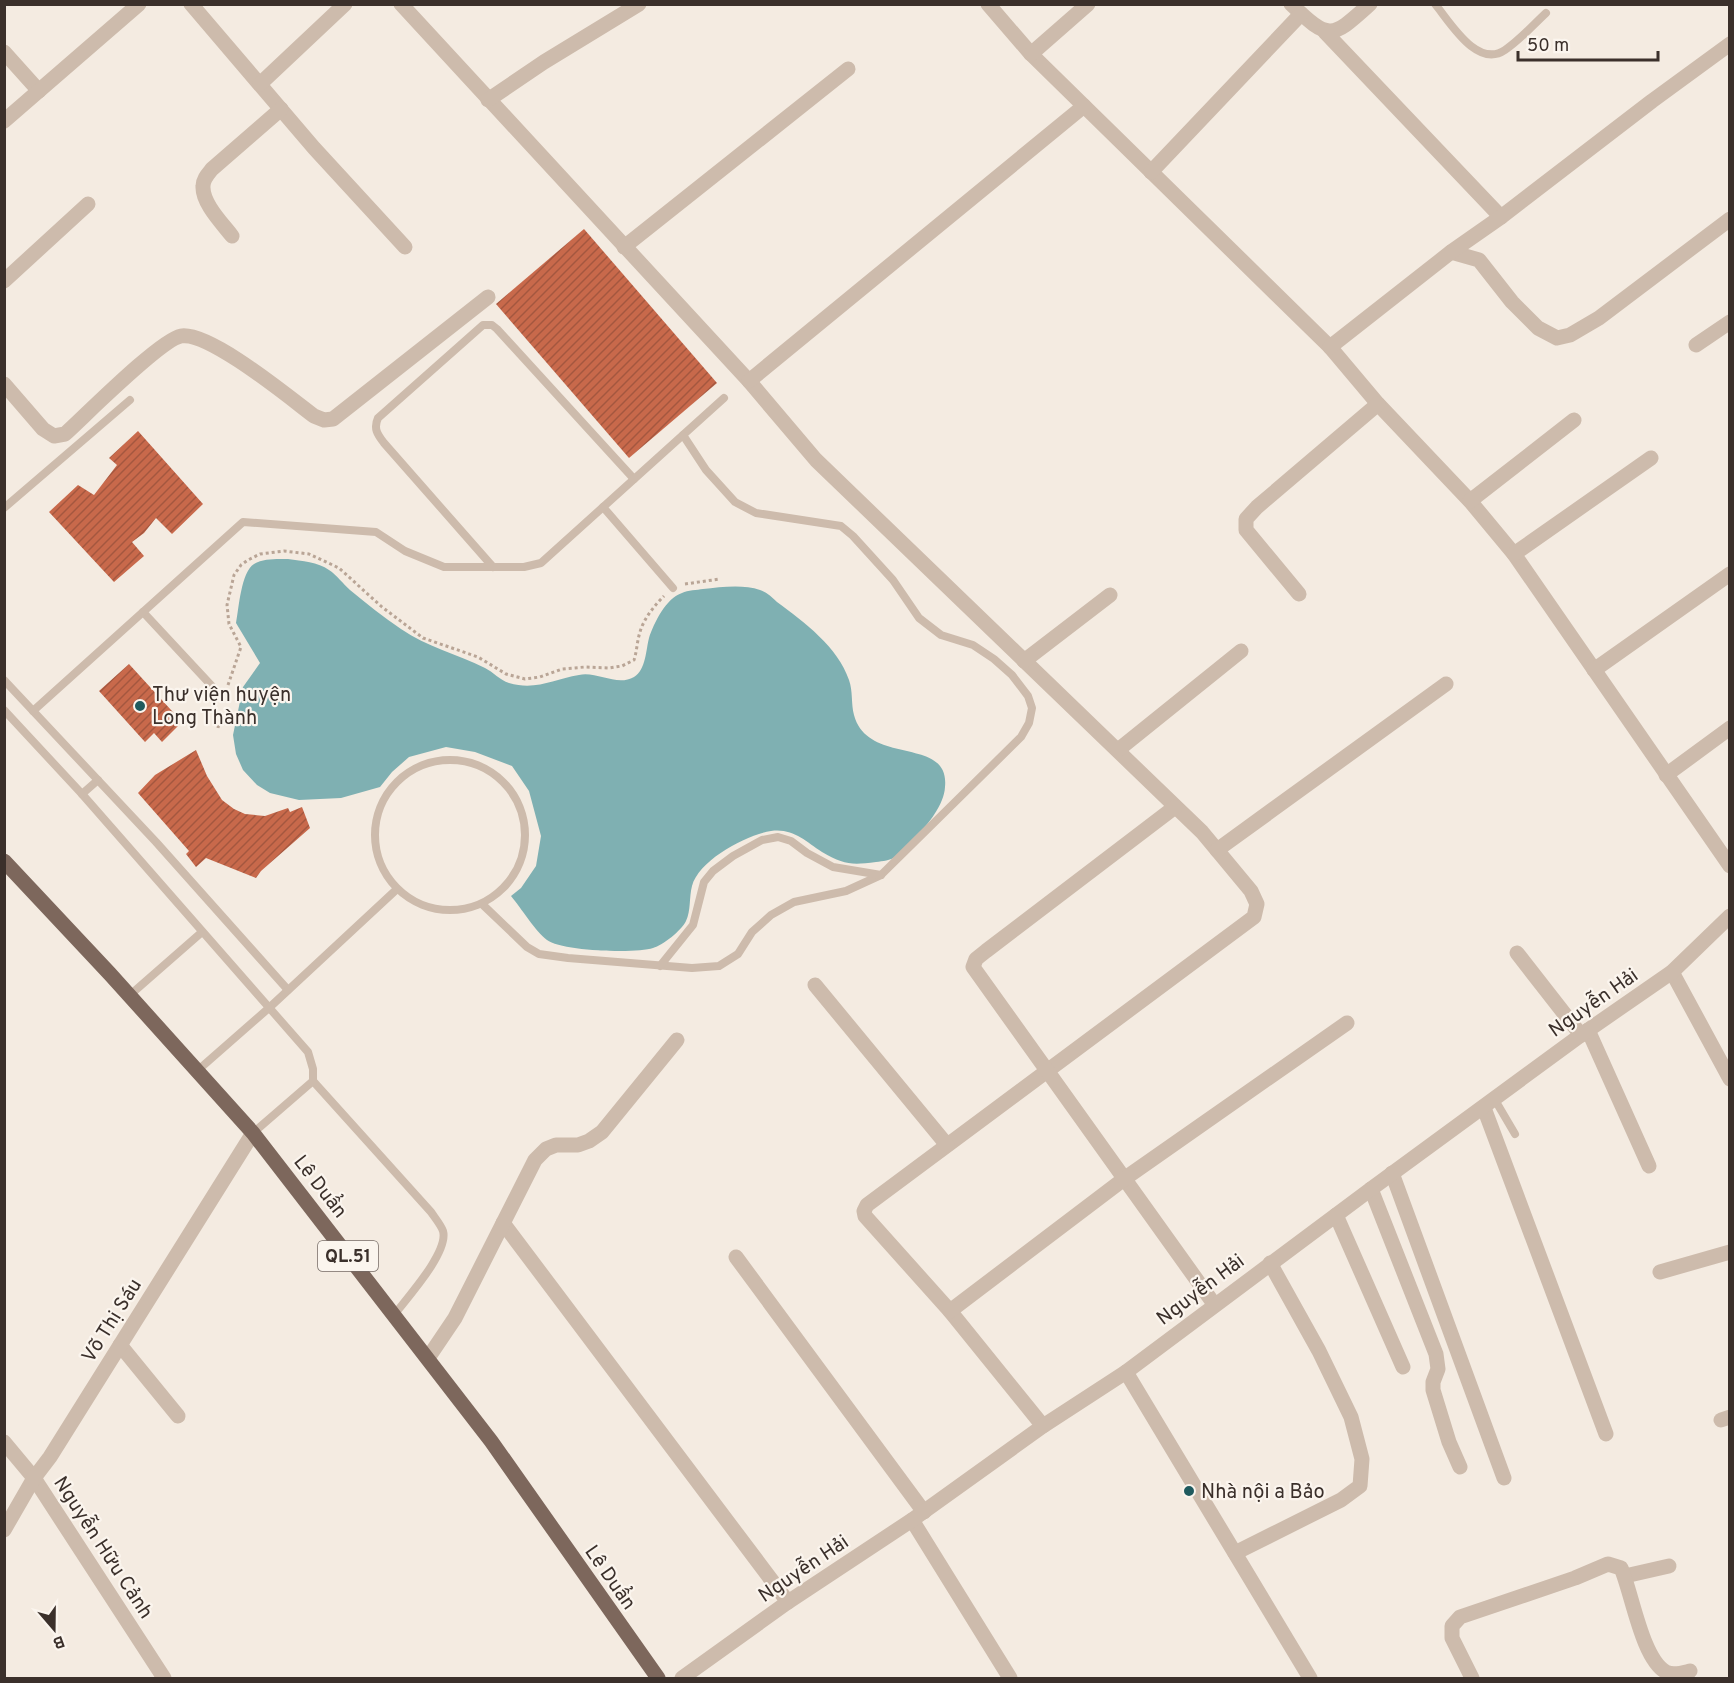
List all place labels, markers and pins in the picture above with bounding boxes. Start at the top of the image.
place label: Thư viện huyện Long Thành [152,683,291,732]
marker: Thư viện huyện Long Thành [133,699,147,713]
place label: Nhà nội a Bảo [1201,1480,1325,1506]
marker: Nhà nội a Bảo [1182,1484,1196,1498]

